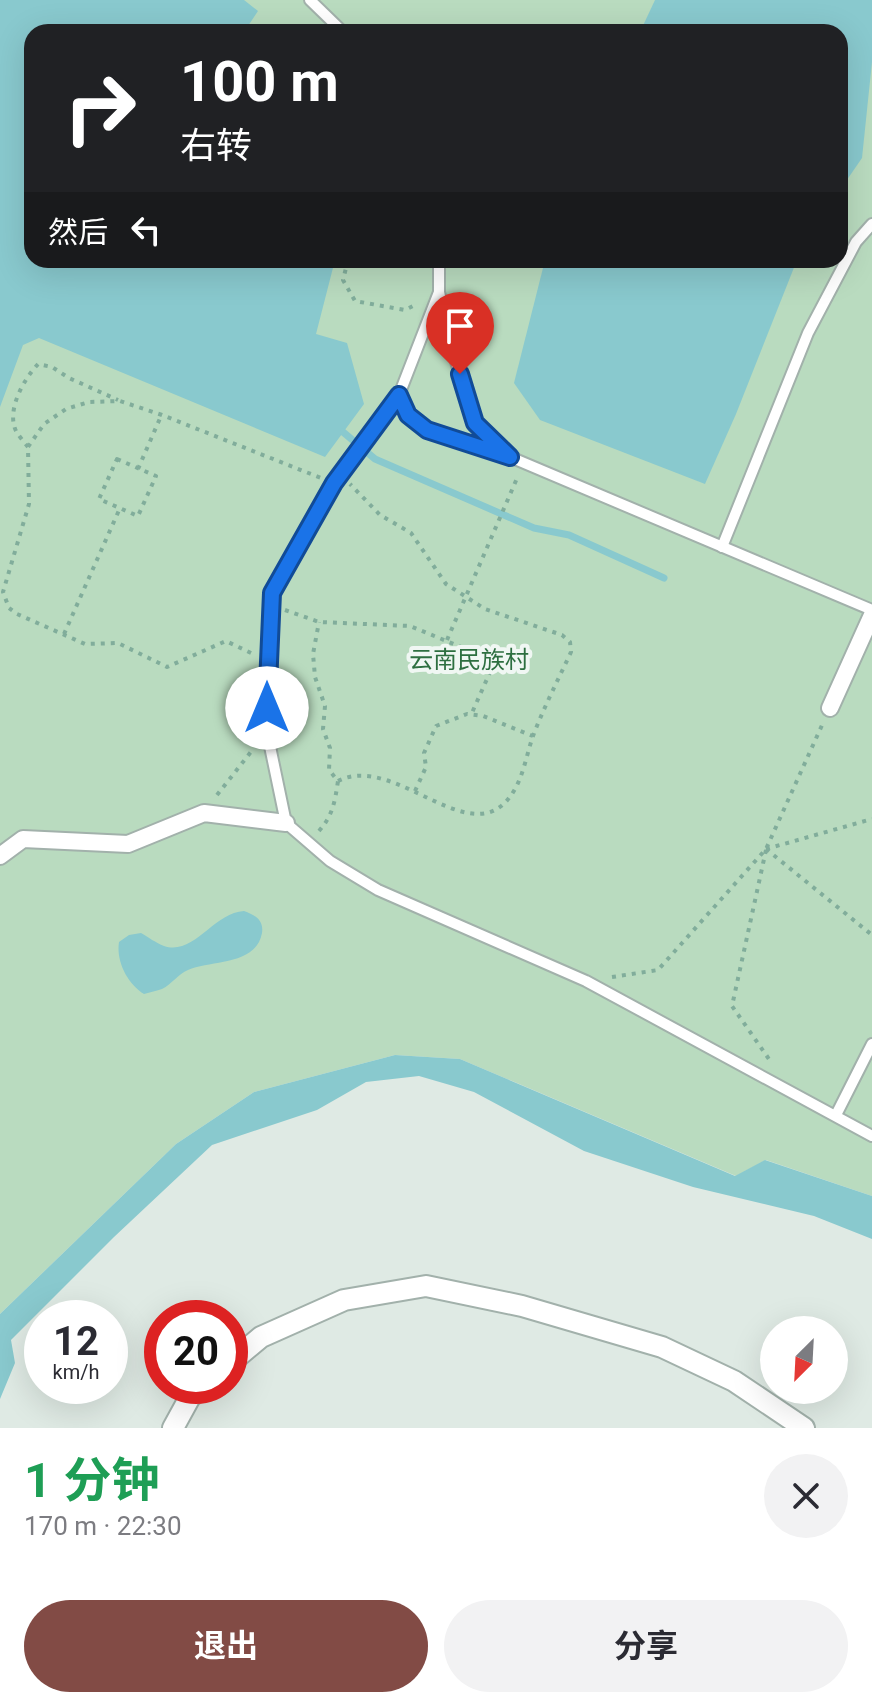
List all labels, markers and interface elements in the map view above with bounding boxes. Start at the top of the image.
text: 100 m [180,49,339,115]
icon: right [48,56,152,160]
text: 右转 [180,125,252,167]
icon: left [124,208,168,252]
text: 然后 [48,215,108,250]
pin [426,292,494,374]
icon: arrive [438,304,482,348]
park label: 云南民族村 [409,646,529,674]
position arrow [225,666,309,750]
speed limit sign: 20 [144,1300,248,1404]
north arrow [760,1316,848,1404]
map controls [760,1316,848,1404]
text: 12 [53,1318,99,1365]
text: km/h [53,1360,99,1384]
text: 1 分钟 [24,1452,159,1509]
button: close [764,1454,848,1538]
text: 170 m · 22:30 [24,1511,182,1541]
button: 退出 [24,1600,428,1692]
button: 分享 [444,1600,848,1692]

